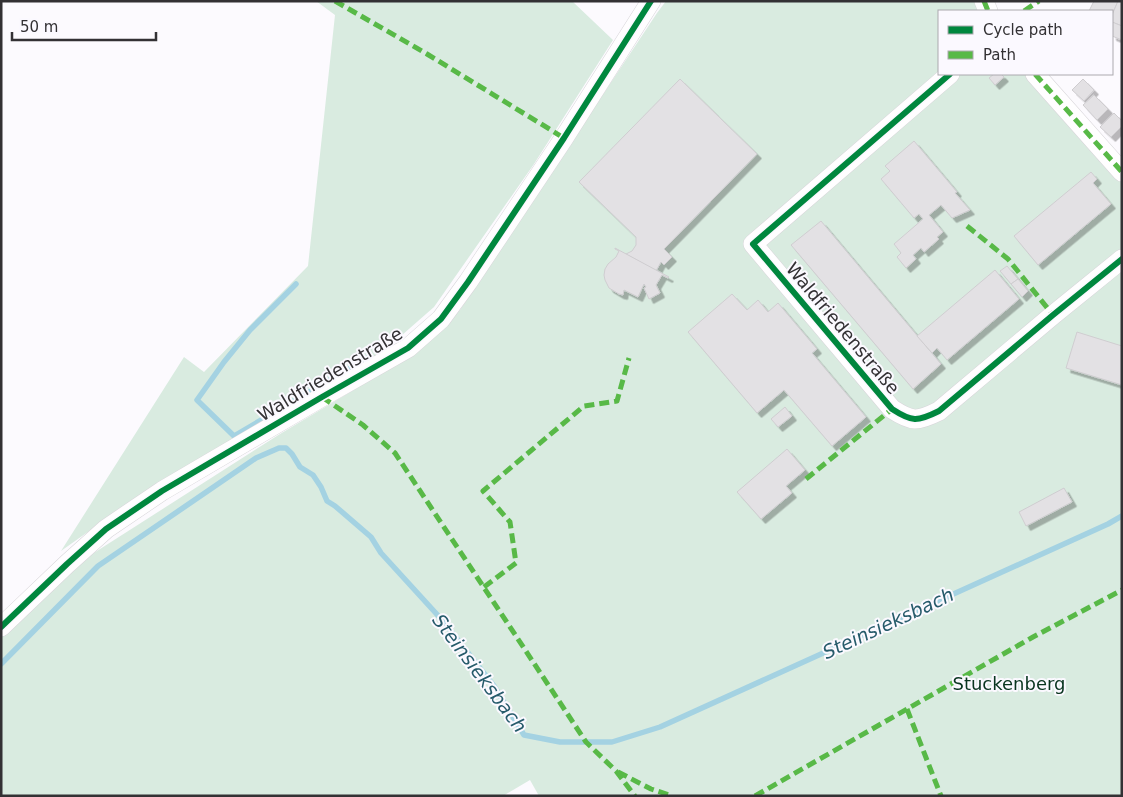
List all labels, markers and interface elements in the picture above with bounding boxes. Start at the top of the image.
scale bar [12,10,156,42]
legend [938,10,1113,75]
text: 50 m [20,18,58,36]
text: Cycle path [983,21,1063,39]
text: Path [983,46,1016,64]
street label: Waldfriedenstraße [782,258,904,398]
street label: Waldfriedenstraße [254,322,406,426]
water label: Steinsieksbach [819,583,957,663]
water label: Steinsieksbach [428,609,532,737]
park label: Stuckenberg [952,673,1066,694]

